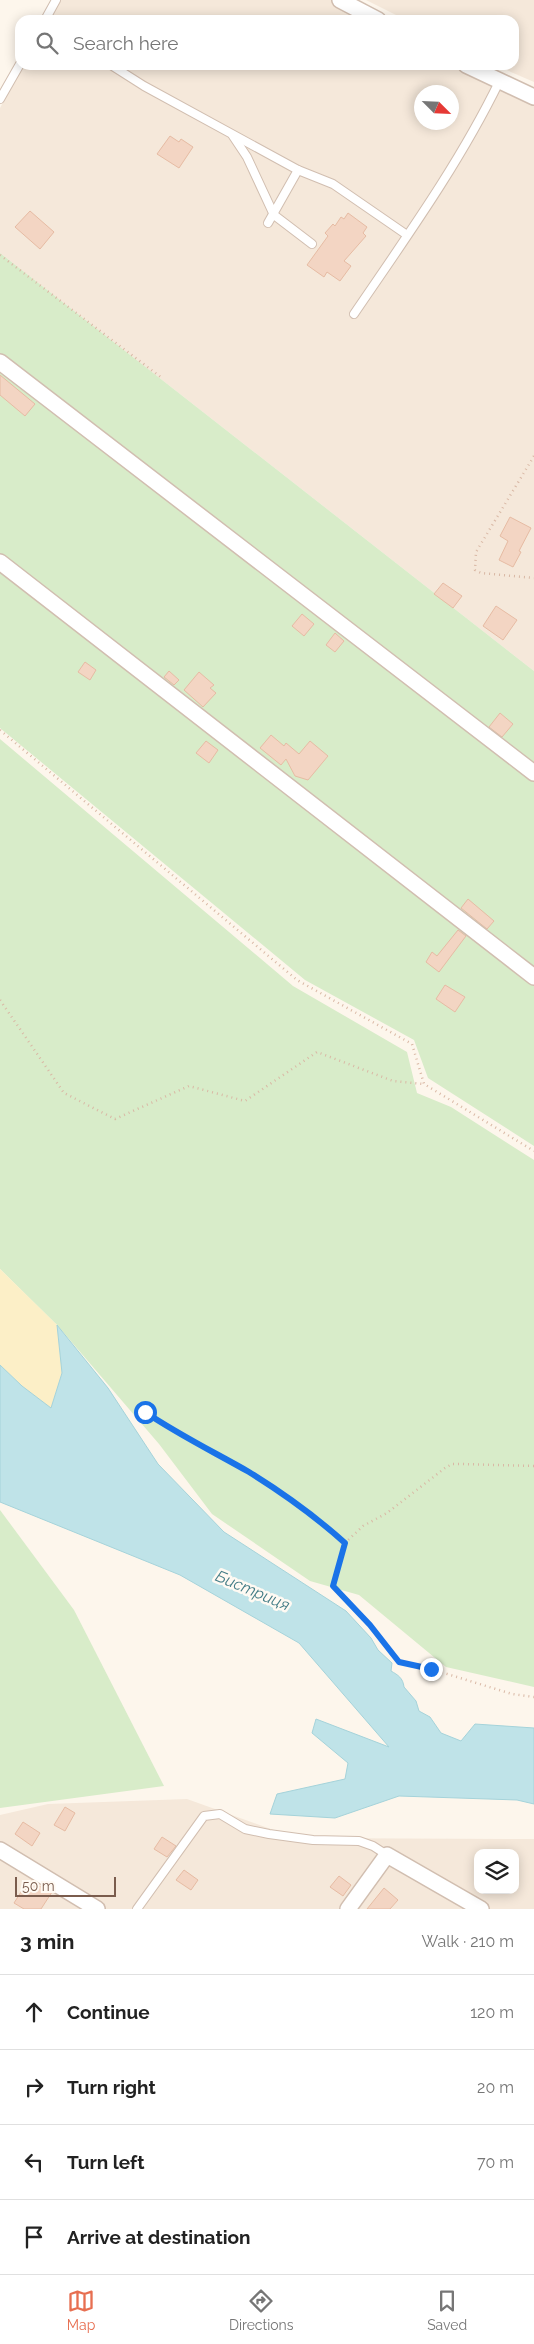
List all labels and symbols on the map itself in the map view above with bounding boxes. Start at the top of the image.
north arrow [414,85,459,130]
route start [134,1401,157,1424]
water label: Бистриця [213,1566,293,1615]
route end [420,1658,443,1681]
scale bar [15,1874,116,1897]

